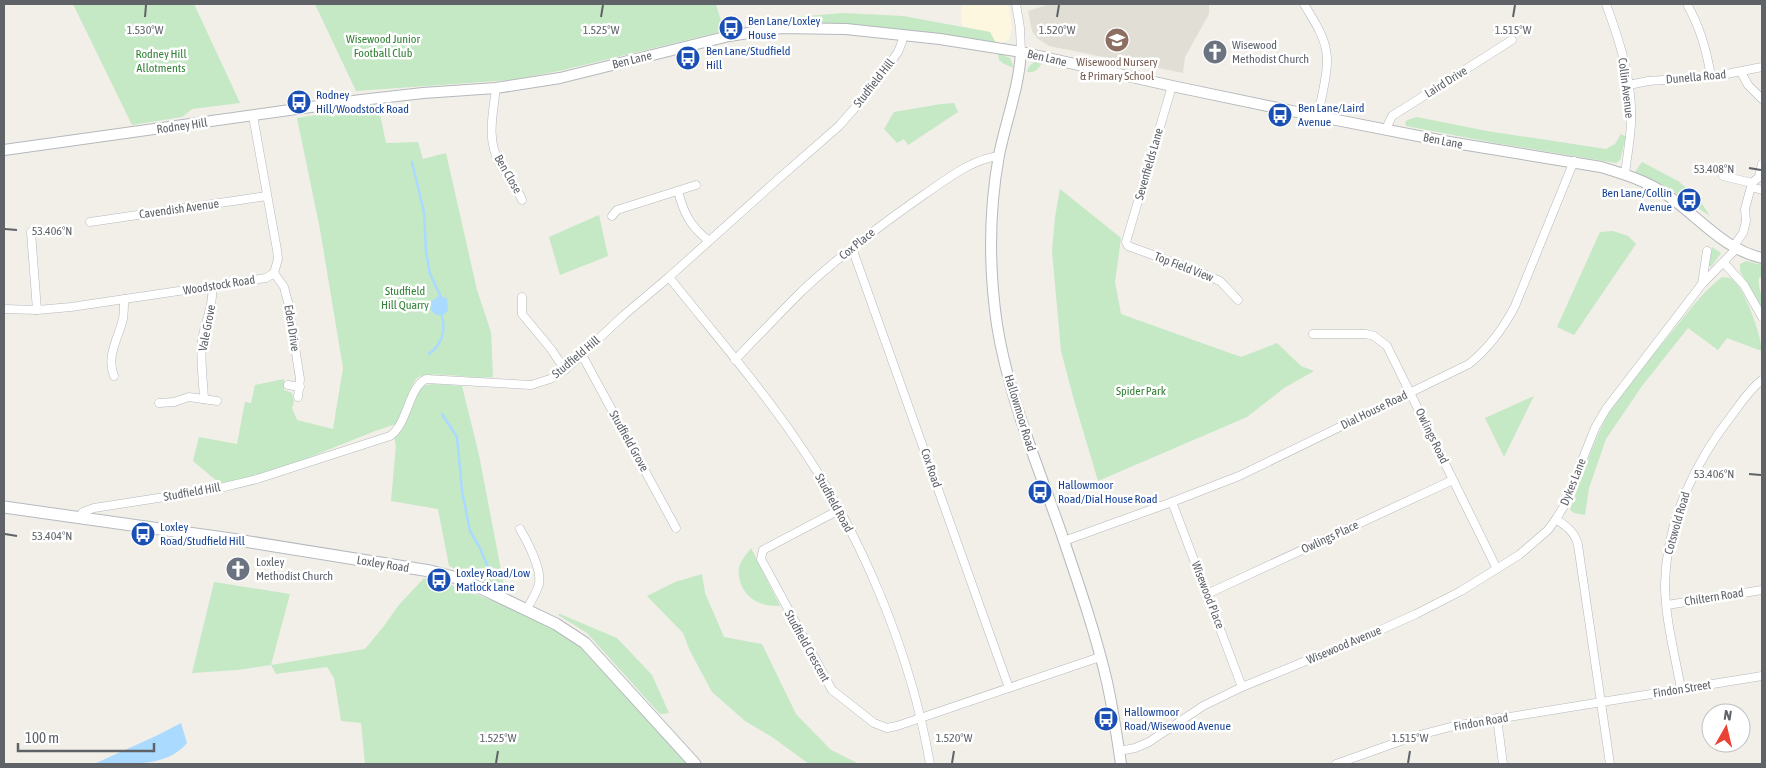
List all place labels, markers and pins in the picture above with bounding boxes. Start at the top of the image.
place label: Ben Lane/Loxley House [748,14,821,42]
bus stop icon: Ben Lane/Loxley House [718,15,744,41]
school or university icon: Wisewood Nursery & Primary School [1104,27,1130,53]
place label: Wisewood Methodist Church [1232,38,1309,66]
church icon: Wisewood Methodist Church [1202,39,1228,65]
place label: Ben Lane/Studfield Hill [706,44,790,72]
bus stop icon: Ben Lane/Studfield Hill [675,45,701,71]
place label: Wisewood Nursery & Primary School [1076,55,1158,83]
place label: Rodney Hill/Woodstock Road [316,88,409,116]
bus stop icon: Rodney Hill/Woodstock Road [286,89,312,115]
place label: Ben Lane/Laird Avenue [1298,101,1364,129]
bus stop icon: Ben Lane/Laird Avenue [1267,102,1293,128]
place label: Ben Lane/Collin Avenue [1602,186,1672,214]
bus stop icon: Ben Lane/Collin Avenue [1676,187,1702,213]
place label: Hallowmoor Road/Dial House Road [1058,478,1158,506]
bus stop icon: Hallowmoor Road/Dial House Road [1027,479,1053,505]
place label: Loxley Road/Studfield Hill [160,520,246,548]
bus stop icon: Loxley Road/Studfield Hill [130,521,156,547]
place label: Loxley Methodist Church [256,555,333,583]
church icon: Loxley Methodist Church [225,556,251,582]
place label: Loxley Road/Low Matlock Lane [456,566,530,594]
bus stop icon: Loxley Road/Low Matlock Lane [426,567,452,593]
place label: Hallowmoor Road/Wisewood Avenue [1124,705,1231,733]
bus stop icon: Hallowmoor Road/Wisewood Avenue [1093,706,1119,732]

